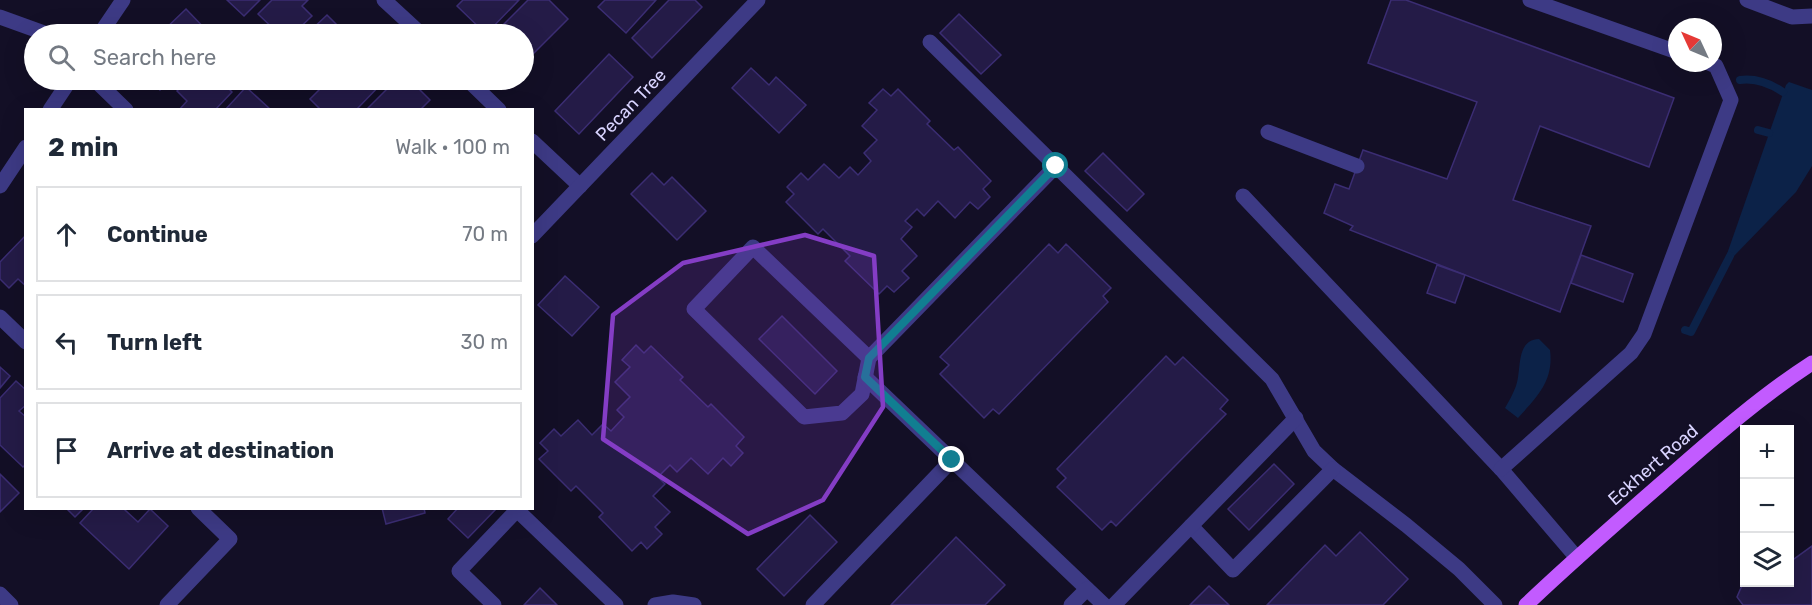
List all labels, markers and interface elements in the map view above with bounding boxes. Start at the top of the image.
north arrow [1668,18,1722,72]
search box [24,24,534,90]
icon: search [45,41,78,74]
text: Search here [93,44,216,71]
street label: Pecan Tree [591,64,671,146]
text: 2 min [48,132,118,163]
text: Walk · 100 m [395,135,510,159]
route start [1042,152,1068,178]
icon: ahead [50,218,83,251]
text: Continue [107,221,208,248]
text: 70 m [462,222,508,246]
icon: left [50,326,83,359]
text: Turn left [107,329,202,356]
text: 30 m [461,330,508,354]
street label: Eckhert Road [1604,420,1702,510]
map controls [1740,425,1794,587]
button: + [1740,425,1794,479]
icon: arrive [50,434,83,467]
text: Arrive at destination [107,437,334,464]
route end [938,446,964,472]
button: − [1740,479,1794,533]
button: layers [1740,533,1794,587]

